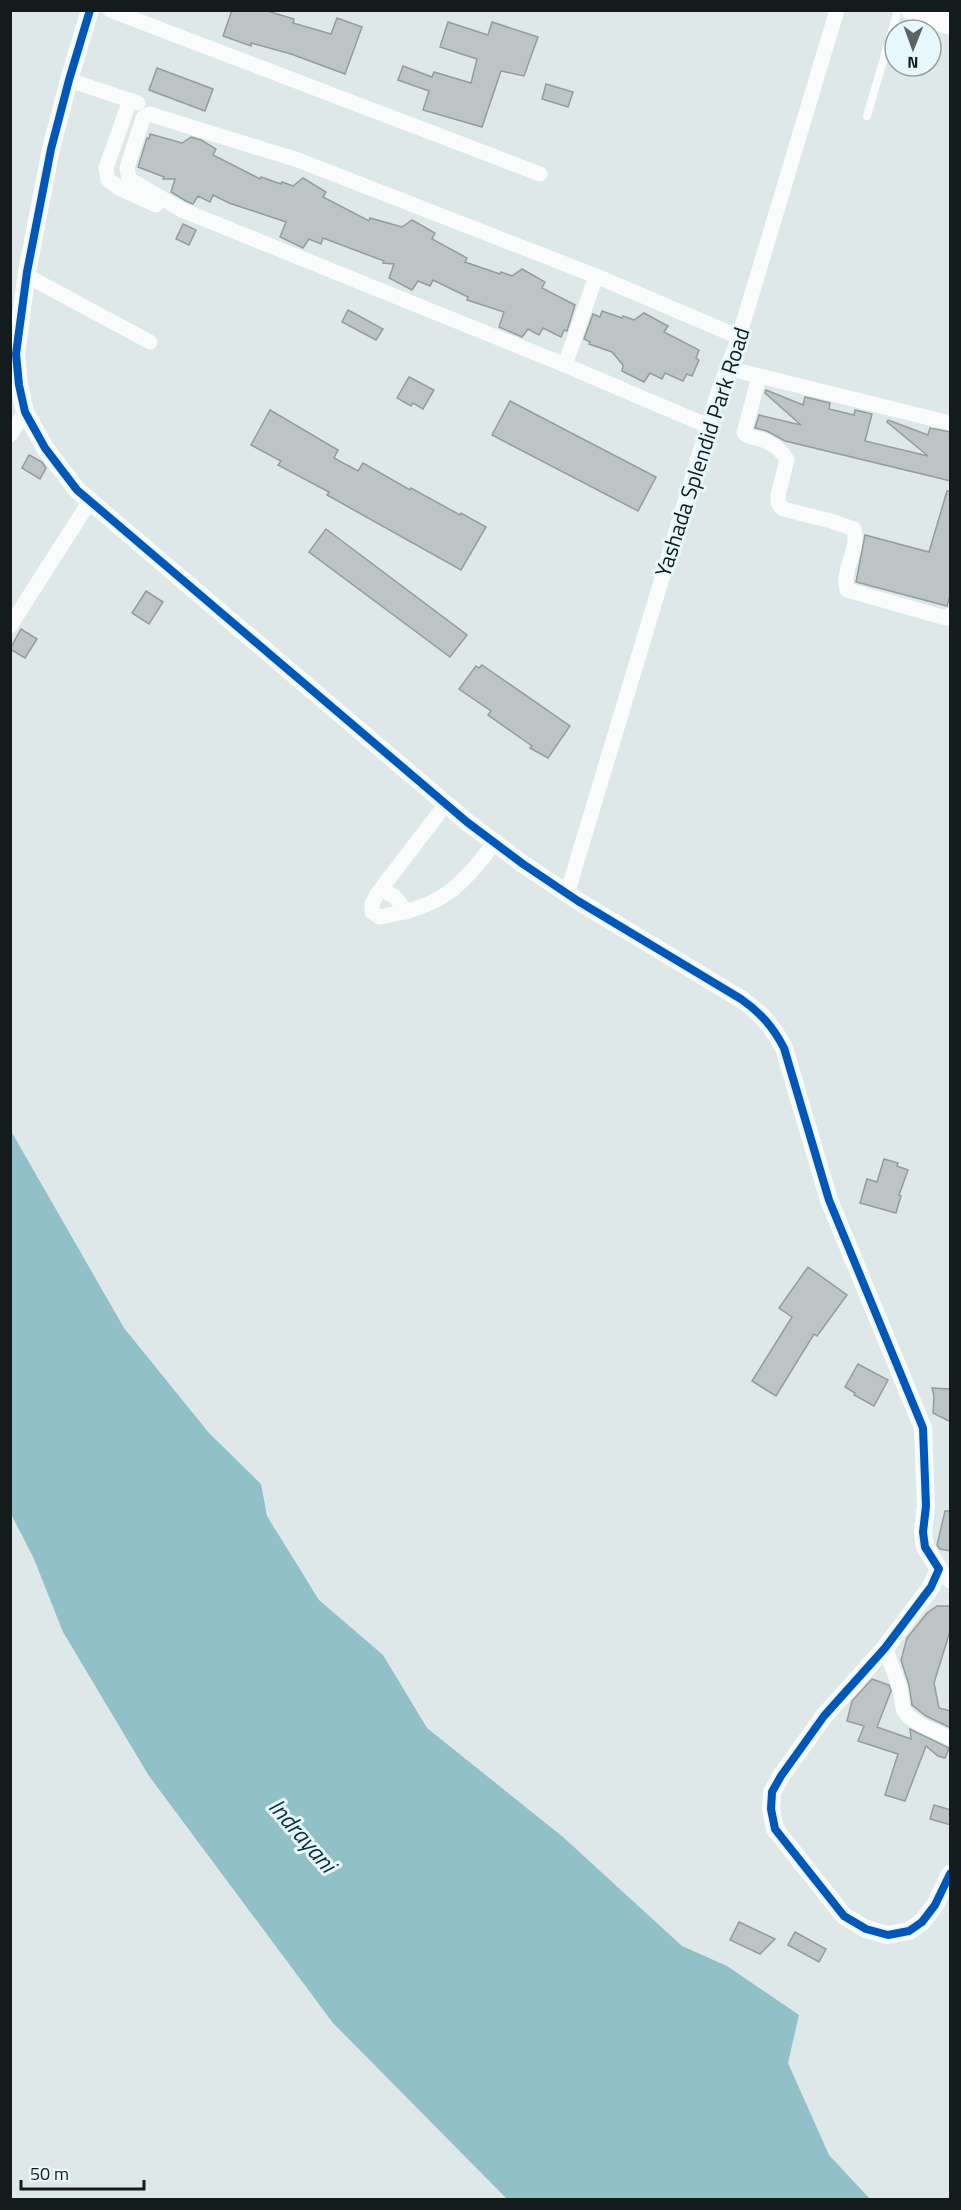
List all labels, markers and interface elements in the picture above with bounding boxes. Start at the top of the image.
north arrow [883,18,943,78]
text: N [907,51,918,75]
street label: Yashada Splendid Park Road [646,323,758,581]
water label: Indrayani [260,1790,348,1882]
scale bar [21,2153,144,2191]
text: 50 m [30,2160,69,2187]

